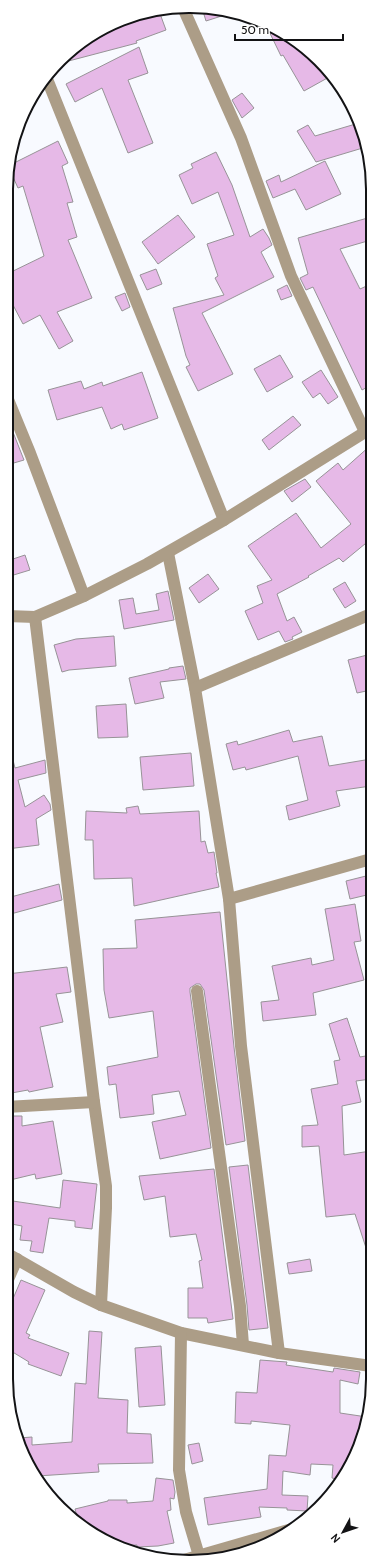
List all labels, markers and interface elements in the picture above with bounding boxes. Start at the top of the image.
scale bar [235,16,343,42]
text: 50 m [241,22,269,37]
north arrow [323,1512,363,1552]
text: N [327,1531,343,1546]

